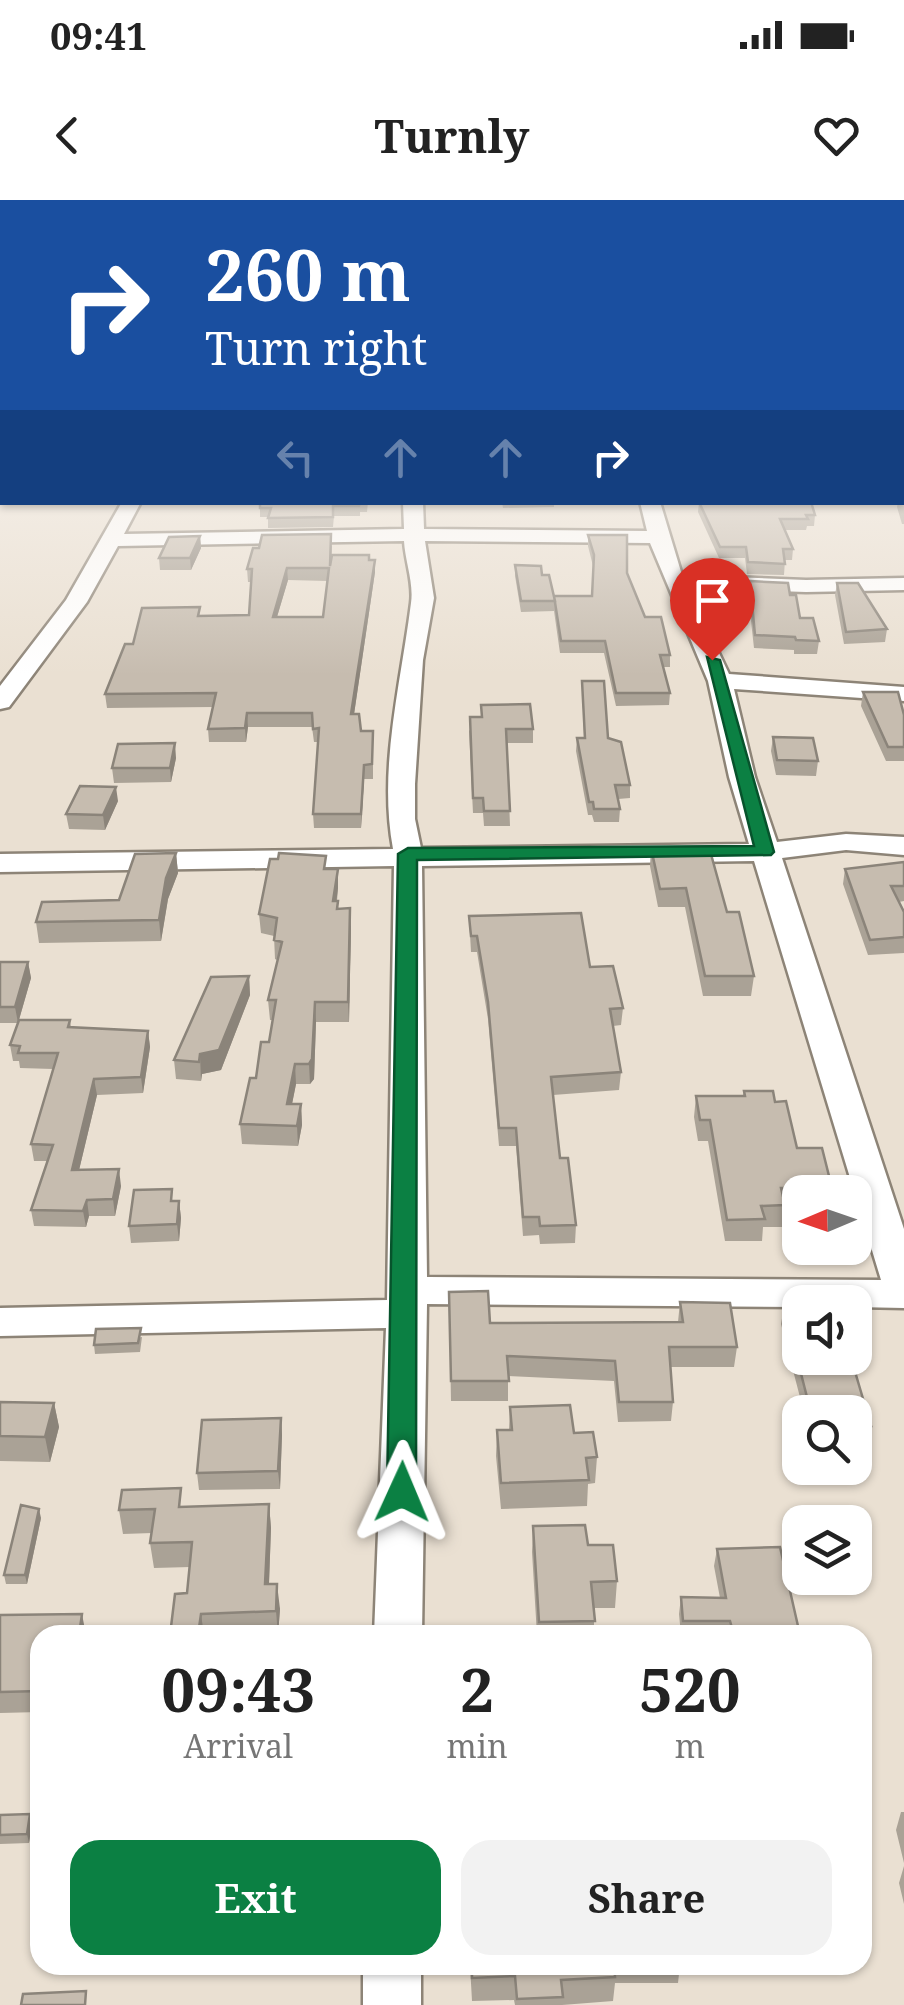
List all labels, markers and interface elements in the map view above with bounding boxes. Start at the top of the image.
text: 09:41 [50,9,147,61]
text: Turnly [375,105,529,166]
icon: back [40,108,95,163]
icon: heart [809,108,864,163]
text: 260 m [205,226,411,322]
icon: right [40,240,170,370]
text: Turn right [205,317,427,378]
icon: left [268,430,323,485]
icon: ahead [373,430,428,485]
icon: ahead [478,430,533,485]
icon: right [583,430,638,485]
pin [670,558,755,661]
icon: arrive [685,573,740,628]
north arrow [782,1175,872,1265]
map controls [782,1175,872,1595]
button: sound [782,1285,872,1375]
button: search [782,1395,872,1485]
position arrow [350,1440,454,1544]
button: layers [782,1505,872,1595]
text: 09:43 [161,1648,315,1730]
text: 2 [460,1648,494,1730]
text: 520 [639,1648,741,1730]
text: Arrival [184,1724,293,1767]
text: min [447,1724,508,1767]
text: m [675,1724,705,1767]
button: Exit [70,1840,441,1955]
button: Share [461,1840,832,1955]

